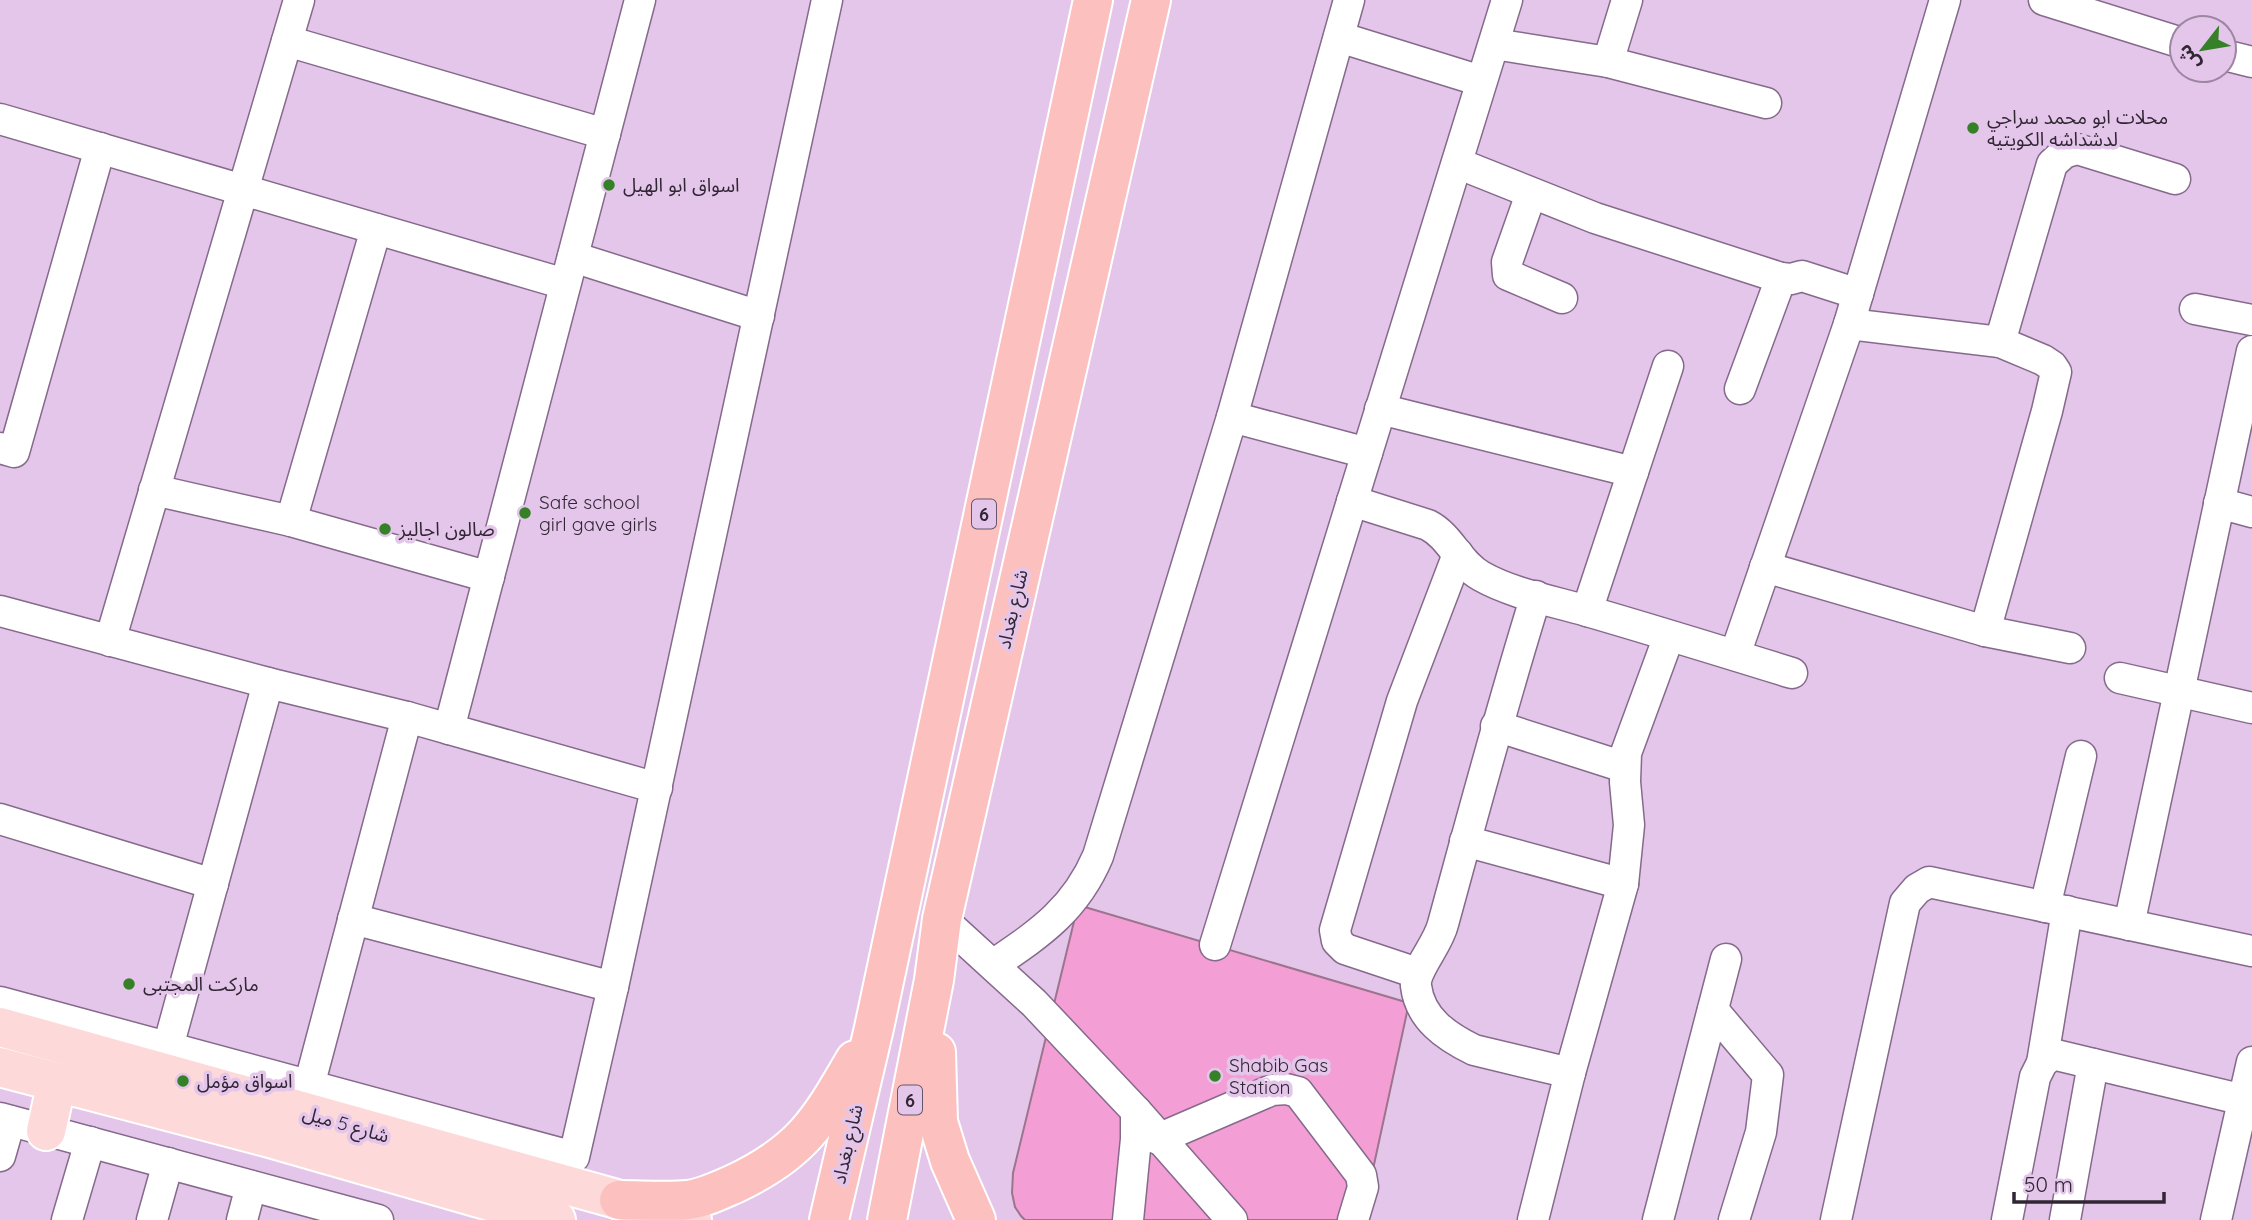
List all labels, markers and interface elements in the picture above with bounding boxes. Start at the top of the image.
north arrow [2168,14,2238,84]
text: ش [2171,40,2205,75]
place label: محلات ابو محمد سراجي لدشداشه الكويتيه [1987,105,2168,151]
marker: محلات ابو محمد سراجي لدشداشه الكويتيه [1965,120,1981,136]
place label: اسواق ابو الهيل [623,173,740,197]
marker: اسواق ابو الهيل [601,177,617,193]
place label: Safe school girl gave girls [539,490,657,536]
road number: 6 [972,500,996,528]
marker: Safe school girl gave girls [517,505,533,521]
place label: صالون اجاليز [398,517,495,541]
marker: صالون اجاليز [377,521,393,537]
street label: شارع بغداد [991,567,1035,652]
place label: ماركت المجتبى [143,972,259,996]
marker: ماركت المجتبى [121,976,137,992]
place label: Shabib Gas Station [1229,1053,1328,1099]
marker: Shabib Gas Station [1207,1068,1223,1084]
place label: اسواق مؤمل [197,1069,293,1093]
marker: اسواق مؤمل [175,1073,191,1089]
road number: 6 [898,1086,922,1114]
street label: شارع 5 ميل [300,1100,392,1150]
street label: شارع بغداد [826,1102,870,1187]
scale bar [2014,1160,2164,1204]
text: 50 m [2024,1171,2073,1197]

